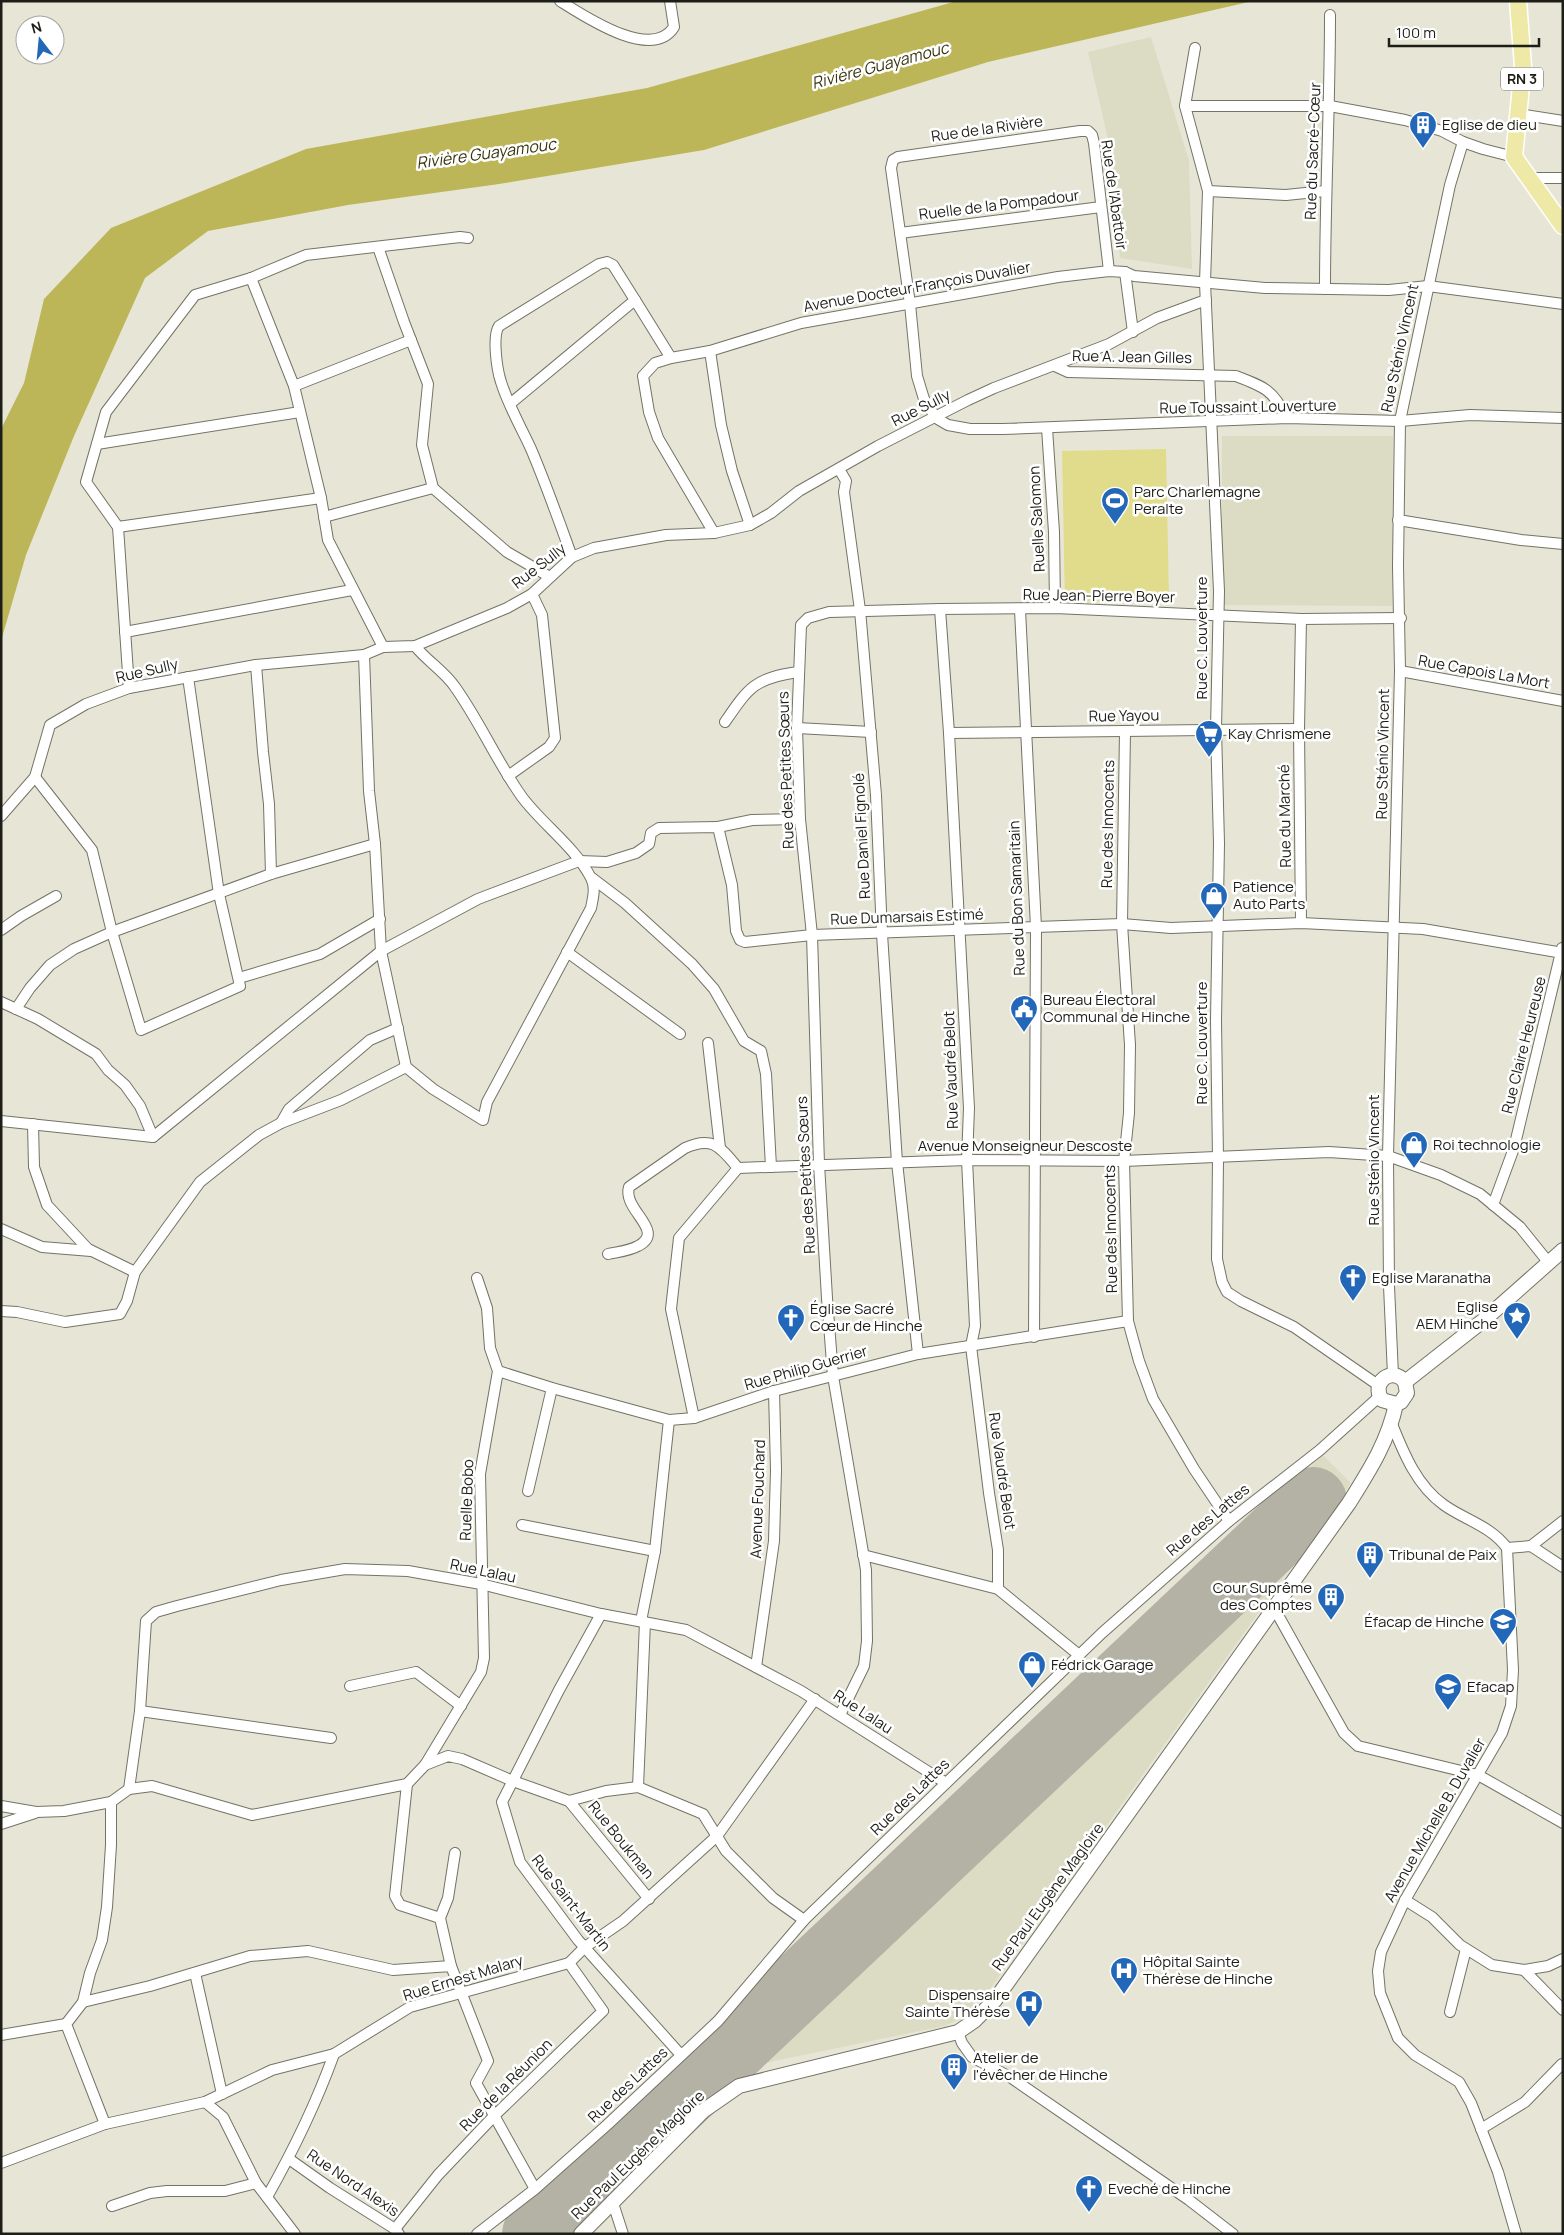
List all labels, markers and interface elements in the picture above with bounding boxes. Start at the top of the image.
north arrow [15,15,65,65]
scale bar [1389,15,1539,47]
text: N [29,17,44,38]
text: 100 m [1396,22,1436,43]
water label: Rivière Guayamouc [809,36,952,94]
road number: RN 3 [1501,68,1543,90]
street label: Rue du Sacré-Cœur [1300,81,1325,220]
street label: Rue de la Rivière [930,110,1044,147]
building icon: Eglise de dieu [1408,110,1438,149]
place label: Eglise de dieu [1442,114,1537,135]
water label: Rivière Guayamouc [415,132,558,174]
street label: Rue de l'Abattoir [1096,139,1133,252]
street label: Ruelle de la Pompadour [918,184,1081,225]
street label: Avenue Docteur François Duvalier [802,256,1033,317]
street label: Rue Sténio Vincent [1376,282,1423,414]
street label: Rue A. Jean Gilles [1072,345,1192,368]
street label: Rue Sully [888,384,954,431]
street label: Rue Toussaint Louverture [1159,394,1337,419]
street label: Ruelle Salomon [1023,465,1050,573]
place label: Parc Charlemagne Peralte [1134,481,1261,519]
sports icon: Parc Charlemagne Peralte [1100,486,1130,525]
street label: Rue Sully [507,538,570,593]
street label: Rue C. Louverture [1191,576,1212,699]
street label: Rue Jean-Pierre Boyer [1023,584,1176,607]
street label: Rue Capois La Mort [1417,650,1552,693]
street label: Rue Sully [114,653,180,688]
street label: Rue Sténio Vincent [1371,688,1394,820]
street label: Rue des Petites Sœurs [772,691,799,849]
street label: Rue Yayou [1089,704,1159,727]
supermarket icon: Kay Chrismene [1194,719,1224,758]
place label: Kay Chrismene [1228,723,1331,744]
street label: Rue des Innocents [1096,760,1119,888]
street label: Rue du Marché [1273,764,1296,868]
street label: Rue Daniel Fignolé [848,772,875,900]
street label: Rue du Bon Samaritain [1003,820,1030,976]
place label: Patience Auto Parts [1233,876,1305,914]
shop icon: Patience Auto Parts [1199,881,1229,920]
street label: Rue Dumarsais Estimé [830,903,984,930]
street label: Rue Claire Heureuse [1496,974,1551,1116]
street label: Rue C. Louverture [1191,981,1212,1104]
place label: Bureau Électoral Communal de Hinche [1043,989,1190,1027]
public building icon: Bureau Électoral Communal de Hinche [1009,994,1039,1033]
street label: Rue Vaudré Belot [938,1011,963,1129]
street label: Rue Sténio Vincent [1363,1095,1384,1225]
street label: Rue des Petites Sœurs [791,1096,820,1254]
shop icon: Roi technologie [1399,1130,1429,1169]
place label: Roi technologie [1433,1134,1541,1155]
street label: Avenue Monseigneur Descoste [918,1135,1133,1156]
street label: Rue des Innocents [1099,1165,1122,1293]
church icon: Eglise Maranatha [1338,1263,1368,1302]
place label: Eglise Maranatha [1372,1267,1491,1288]
place label: Eglise AEM Hinche [1416,1296,1498,1334]
place label: Église Sacré Cœur de Hinche [810,1298,923,1336]
place icon: Eglise AEM Hinche [1502,1301,1532,1340]
church icon: Église Sacré Cœur de Hinche [776,1303,806,1342]
street label: Rue Philip Guerrier [742,1340,870,1395]
street label: Rue Vaudré Belot [984,1411,1021,1531]
street label: Avenue Fouchard [745,1439,770,1559]
street label: Ruelle Bobo [455,1459,478,1541]
street label: Rue des Lattes [1162,1479,1254,1561]
building icon: Tribunal de Paix [1355,1540,1385,1579]
place label: Tribunal de Paix [1389,1544,1497,1565]
street label: Rue Lalau [448,1553,518,1588]
place label: Cour Suprême des Comptes [1213,1577,1312,1615]
building icon: Cour Suprême des Comptes [1316,1582,1346,1621]
school or university icon: Éfacap de Hinche [1488,1607,1518,1646]
place label: Éfacap de Hinche [1364,1611,1484,1632]
shop icon: Fédrick Garage [1017,1650,1047,1689]
place label: Fédrick Garage [1051,1654,1154,1675]
school or university icon: Efacap [1433,1672,1463,1711]
place label: Efacap [1467,1676,1515,1697]
street label: Rue Lalau [830,1685,897,1739]
street label: Avenue Michelle B. Duvalier [1379,1733,1491,1906]
street label: Rue des Lattes [866,1753,954,1840]
street label: Rue Boukman [583,1796,659,1883]
street label: Rue Paul Eugène Magloire [987,1818,1108,1975]
street label: Rue Saint-Martin [527,1850,616,1955]
street label: Rue Ernest Malary [400,1949,526,2006]
place label: Hôpital Sainte Thérèse de Hinche [1143,1951,1273,1989]
hospital icon: Hôpital Sainte Thérèse de Hinche [1109,1956,1139,1995]
place label: Dispensaire Sainte Thérèse [905,1984,1010,2022]
hospital icon: Dispensaire Sainte Thérèse [1014,1989,1044,2028]
street label: Rue de la Réunion [455,2034,557,2136]
street label: Rue des Lattes [583,2042,672,2127]
place label: Atelier de l'évêcher de Hinche [973,2047,1108,2085]
building icon: Atelier de l'évêcher de Hinche [939,2052,969,2091]
street label: Rue Paul Eugène Magloire [566,2085,709,2224]
street label: Rue Nord Alexis [303,2144,404,2221]
church icon: Eveché de Hinche [1074,2174,1104,2213]
place label: Eveché de Hinche [1108,2178,1231,2199]

